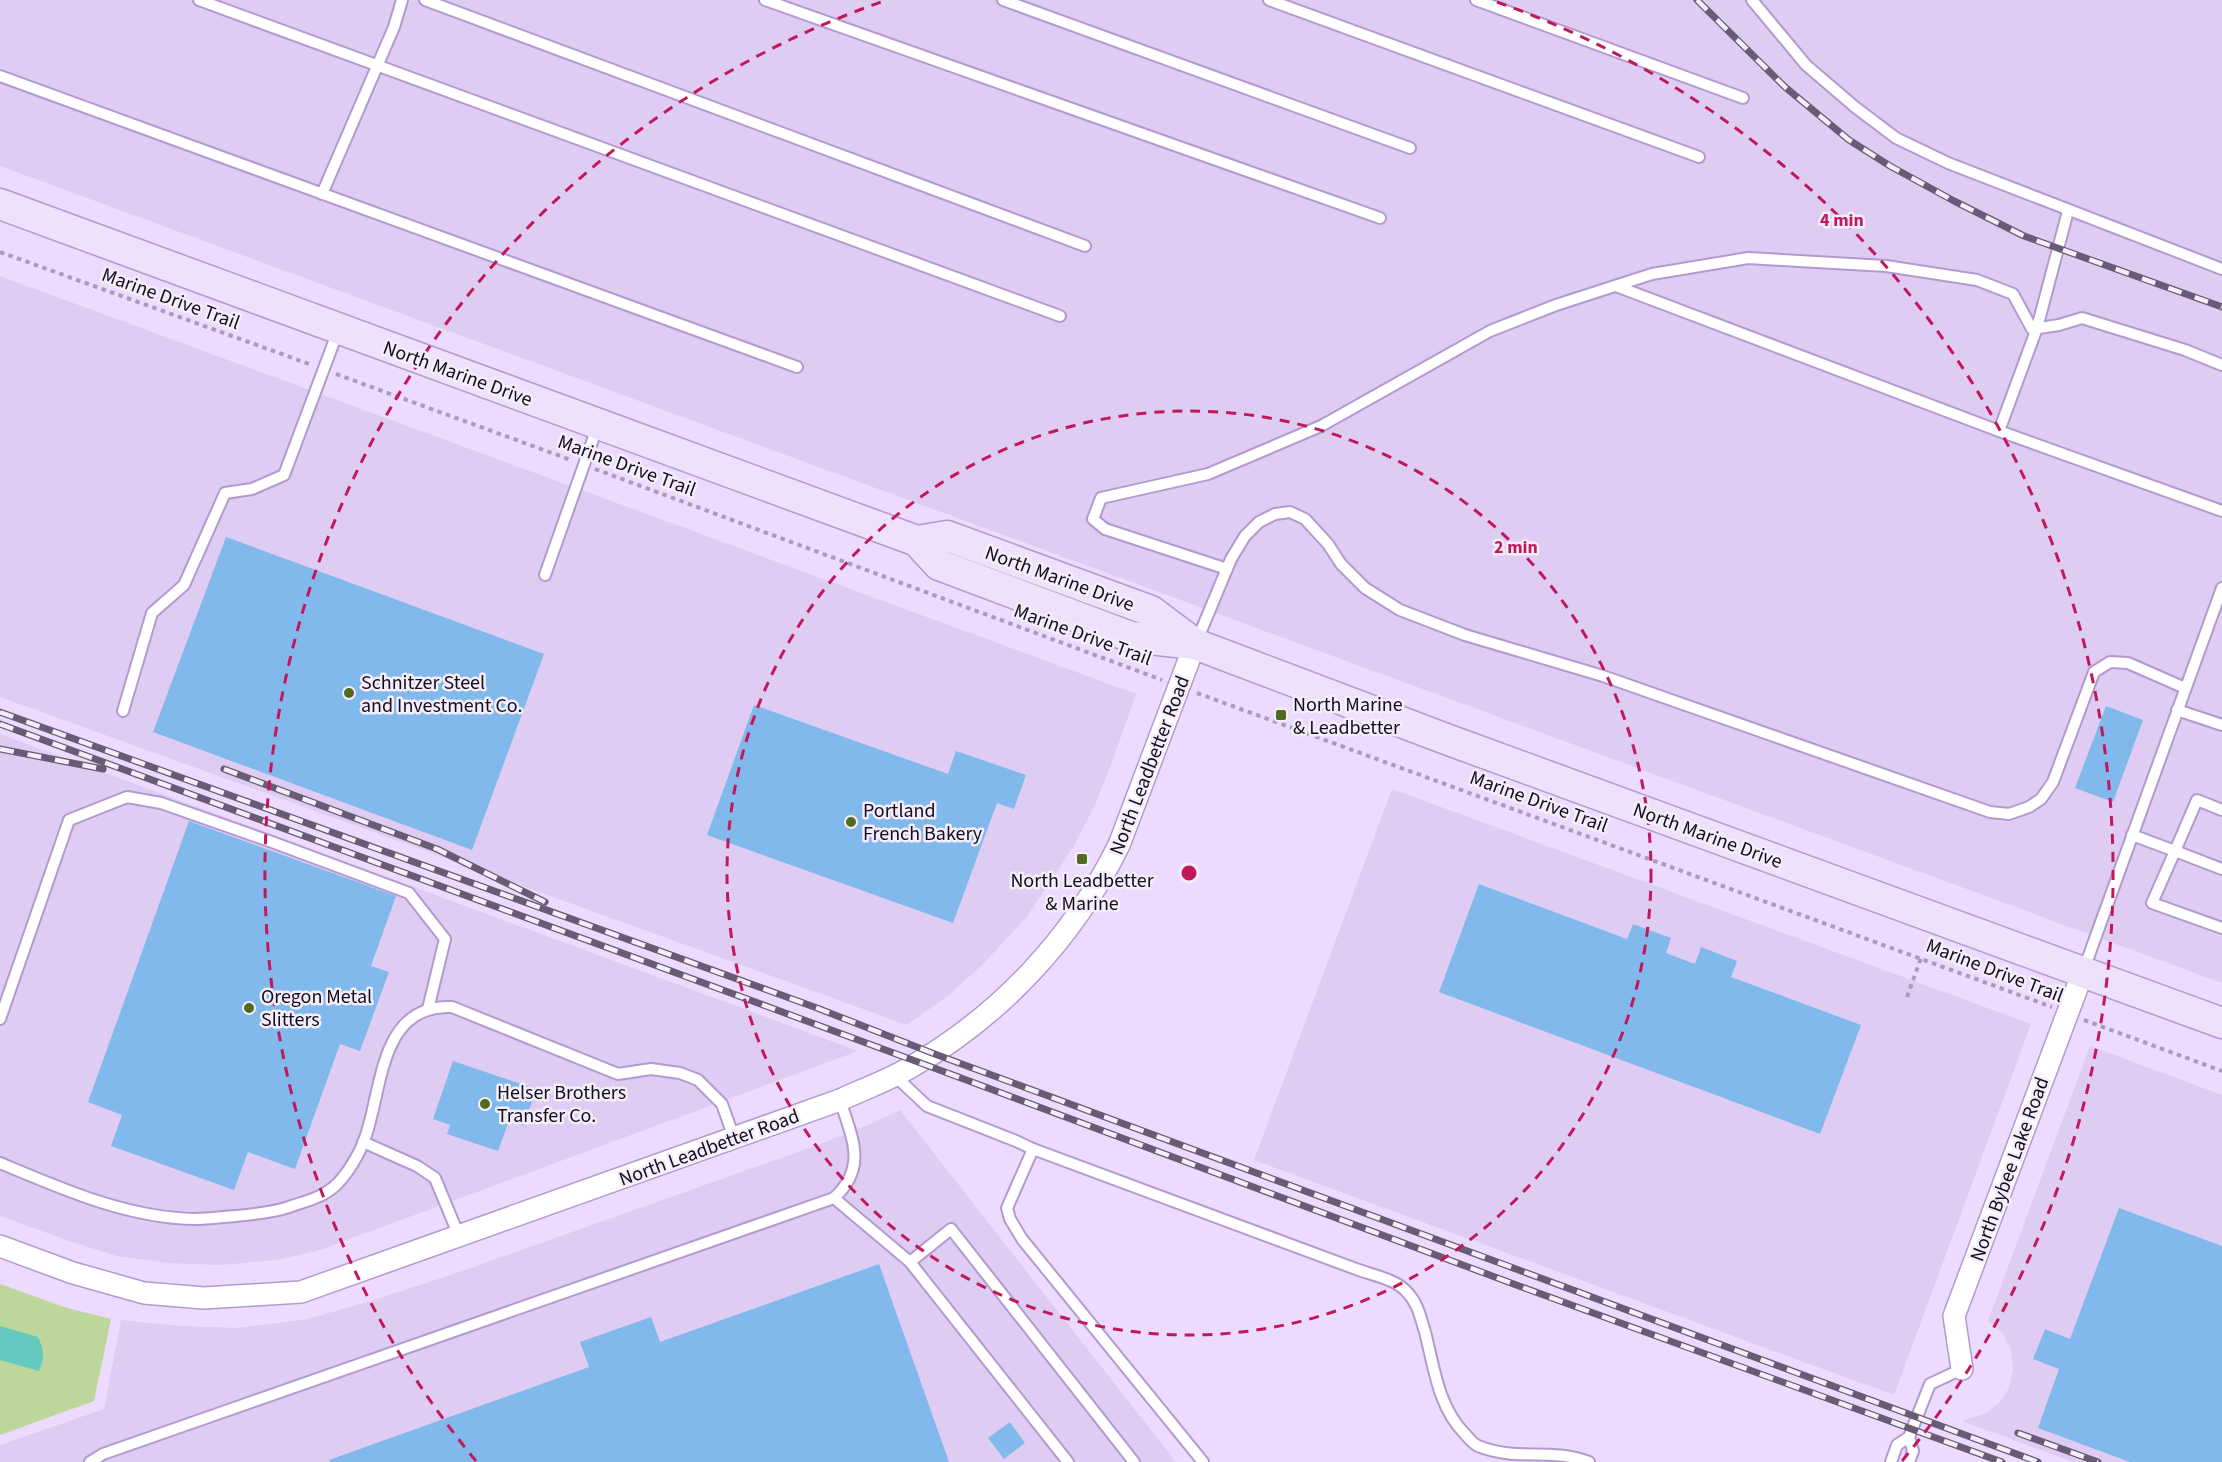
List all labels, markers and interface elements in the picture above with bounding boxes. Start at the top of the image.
text: 4 min [1820,208,1864,233]
street label: Marine Drive Trail [98,261,244,337]
street label: North Marine Drive [379,334,536,414]
street label: Marine Drive Trail [554,428,700,504]
text: 2 min [1494,535,1538,560]
street label: North Marine Drive [981,539,1138,619]
street label: Marine Drive Trail [1010,597,1156,673]
place label: Schnitzer Steel and Investment Co. [361,669,523,720]
street label: North Leadbetter Road [1103,672,1197,859]
marker: Schnitzer Steel and Investment Co. [342,686,356,700]
place label: North Marine & Leadbetter [1293,691,1403,742]
marker: North Marine & Leadbetter [1274,708,1288,722]
street label: Marine Drive Trail [1466,764,1612,840]
street label: North Marine Drive [1629,796,1786,876]
place label: Portland French Bakery [863,797,983,848]
marker: Portland French Bakery [844,815,858,829]
marker: North Leadbetter & Marine [1075,852,1089,866]
centre of rings [1179,863,1199,883]
place label: North Leadbetter & Marine [1010,867,1154,918]
street label: Marine Drive Trail [1922,932,2067,1010]
place label: Oregon Metal Slitters [261,983,372,1034]
marker: Oregon Metal Slitters [242,1001,256,1015]
street label: North Bybee Lake Road [1964,1073,2056,1265]
place label: Helser Brothers Transfer Co. [497,1079,626,1130]
marker: Helser Brothers Transfer Co. [478,1097,492,1111]
street label: North Leadbetter Road [615,1102,803,1194]

